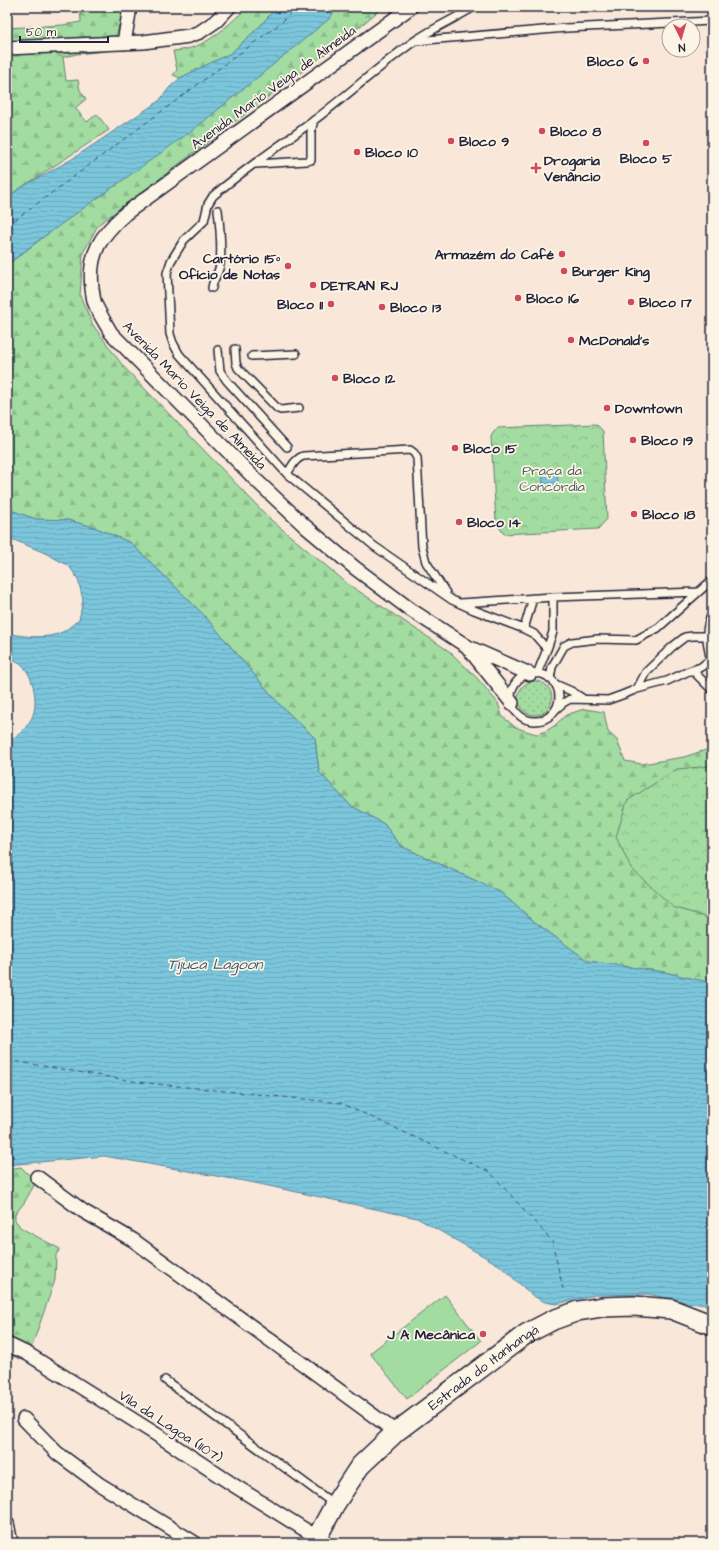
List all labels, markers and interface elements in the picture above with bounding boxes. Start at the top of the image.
scale bar [20,18,108,44]
north arrow [661,18,701,58]
street label: Avenida Mario Veiga de Almeida [187,21,360,155]
text: 50 m [26,24,57,41]
text: N [678,40,686,55]
place label: Bloco 6 [587,52,638,72]
marker: Bloco 6 [641,56,651,66]
place label: Bloco 8 [550,122,601,142]
marker: Bloco 8 [537,126,547,136]
place label: Bloco 9 [459,132,509,152]
marker: Bloco 9 [446,136,456,146]
marker: Bloco 5 [641,138,651,148]
place label: Bloco 10 [365,143,418,163]
marker: Bloco 10 [352,147,362,157]
place label: Bloco 5 [620,149,673,169]
place label: Drogaria Venâncio [543,151,601,187]
marker: Drogaria Venâncio [531,163,541,173]
place label: Armazém do Café [435,245,554,265]
place label: Cartório 15º Ofício de Notas [179,249,280,285]
marker: Armazém do Café [557,249,567,259]
marker: Cartório 15º Ofício de Notas [283,261,293,271]
place label: Burger King [572,262,651,283]
marker: Burger King [559,266,569,276]
place label: DETRAN RJ [321,276,398,296]
marker: DETRAN RJ [308,280,318,290]
place label: Bloco 16 [526,289,579,309]
marker: Bloco 16 [513,293,523,303]
place label: Bloco 17 [639,293,692,313]
place label: Bloco 11 [277,295,323,315]
marker: Bloco 17 [626,297,636,307]
place label: Bloco 13 [390,298,442,318]
marker: Bloco 11 [326,299,336,309]
marker: Bloco 13 [377,302,387,312]
street label: Avenida Mario Veiga de Almeida [118,317,271,474]
place label: McDonald's [579,331,649,351]
marker: McDonald's [566,335,576,345]
place label: Bloco 12 [343,369,396,389]
marker: Bloco 12 [330,373,340,383]
place label: Downtown [615,399,682,419]
marker: Downtown [602,403,612,413]
place label: Bloco 19 [641,431,693,451]
marker: Bloco 19 [628,435,638,445]
place label: Bloco 15 [463,439,518,459]
marker: Bloco 15 [450,443,460,453]
park label: Praça da Concórdia [519,461,585,497]
place label: Bloco 18 [642,505,695,525]
marker: Bloco 18 [629,509,639,519]
place label: Bloco 14 [467,513,521,533]
marker: Bloco 14 [454,517,464,527]
water label: Tijuca Lagoon [167,954,264,976]
street label: Estrada do Itanhangá [424,1320,542,1416]
place label: J A Mecânica [386,1325,476,1345]
marker: J A Mecânica [478,1329,488,1339]
street label: Vila da Lagoa (1107) [114,1386,226,1468]

